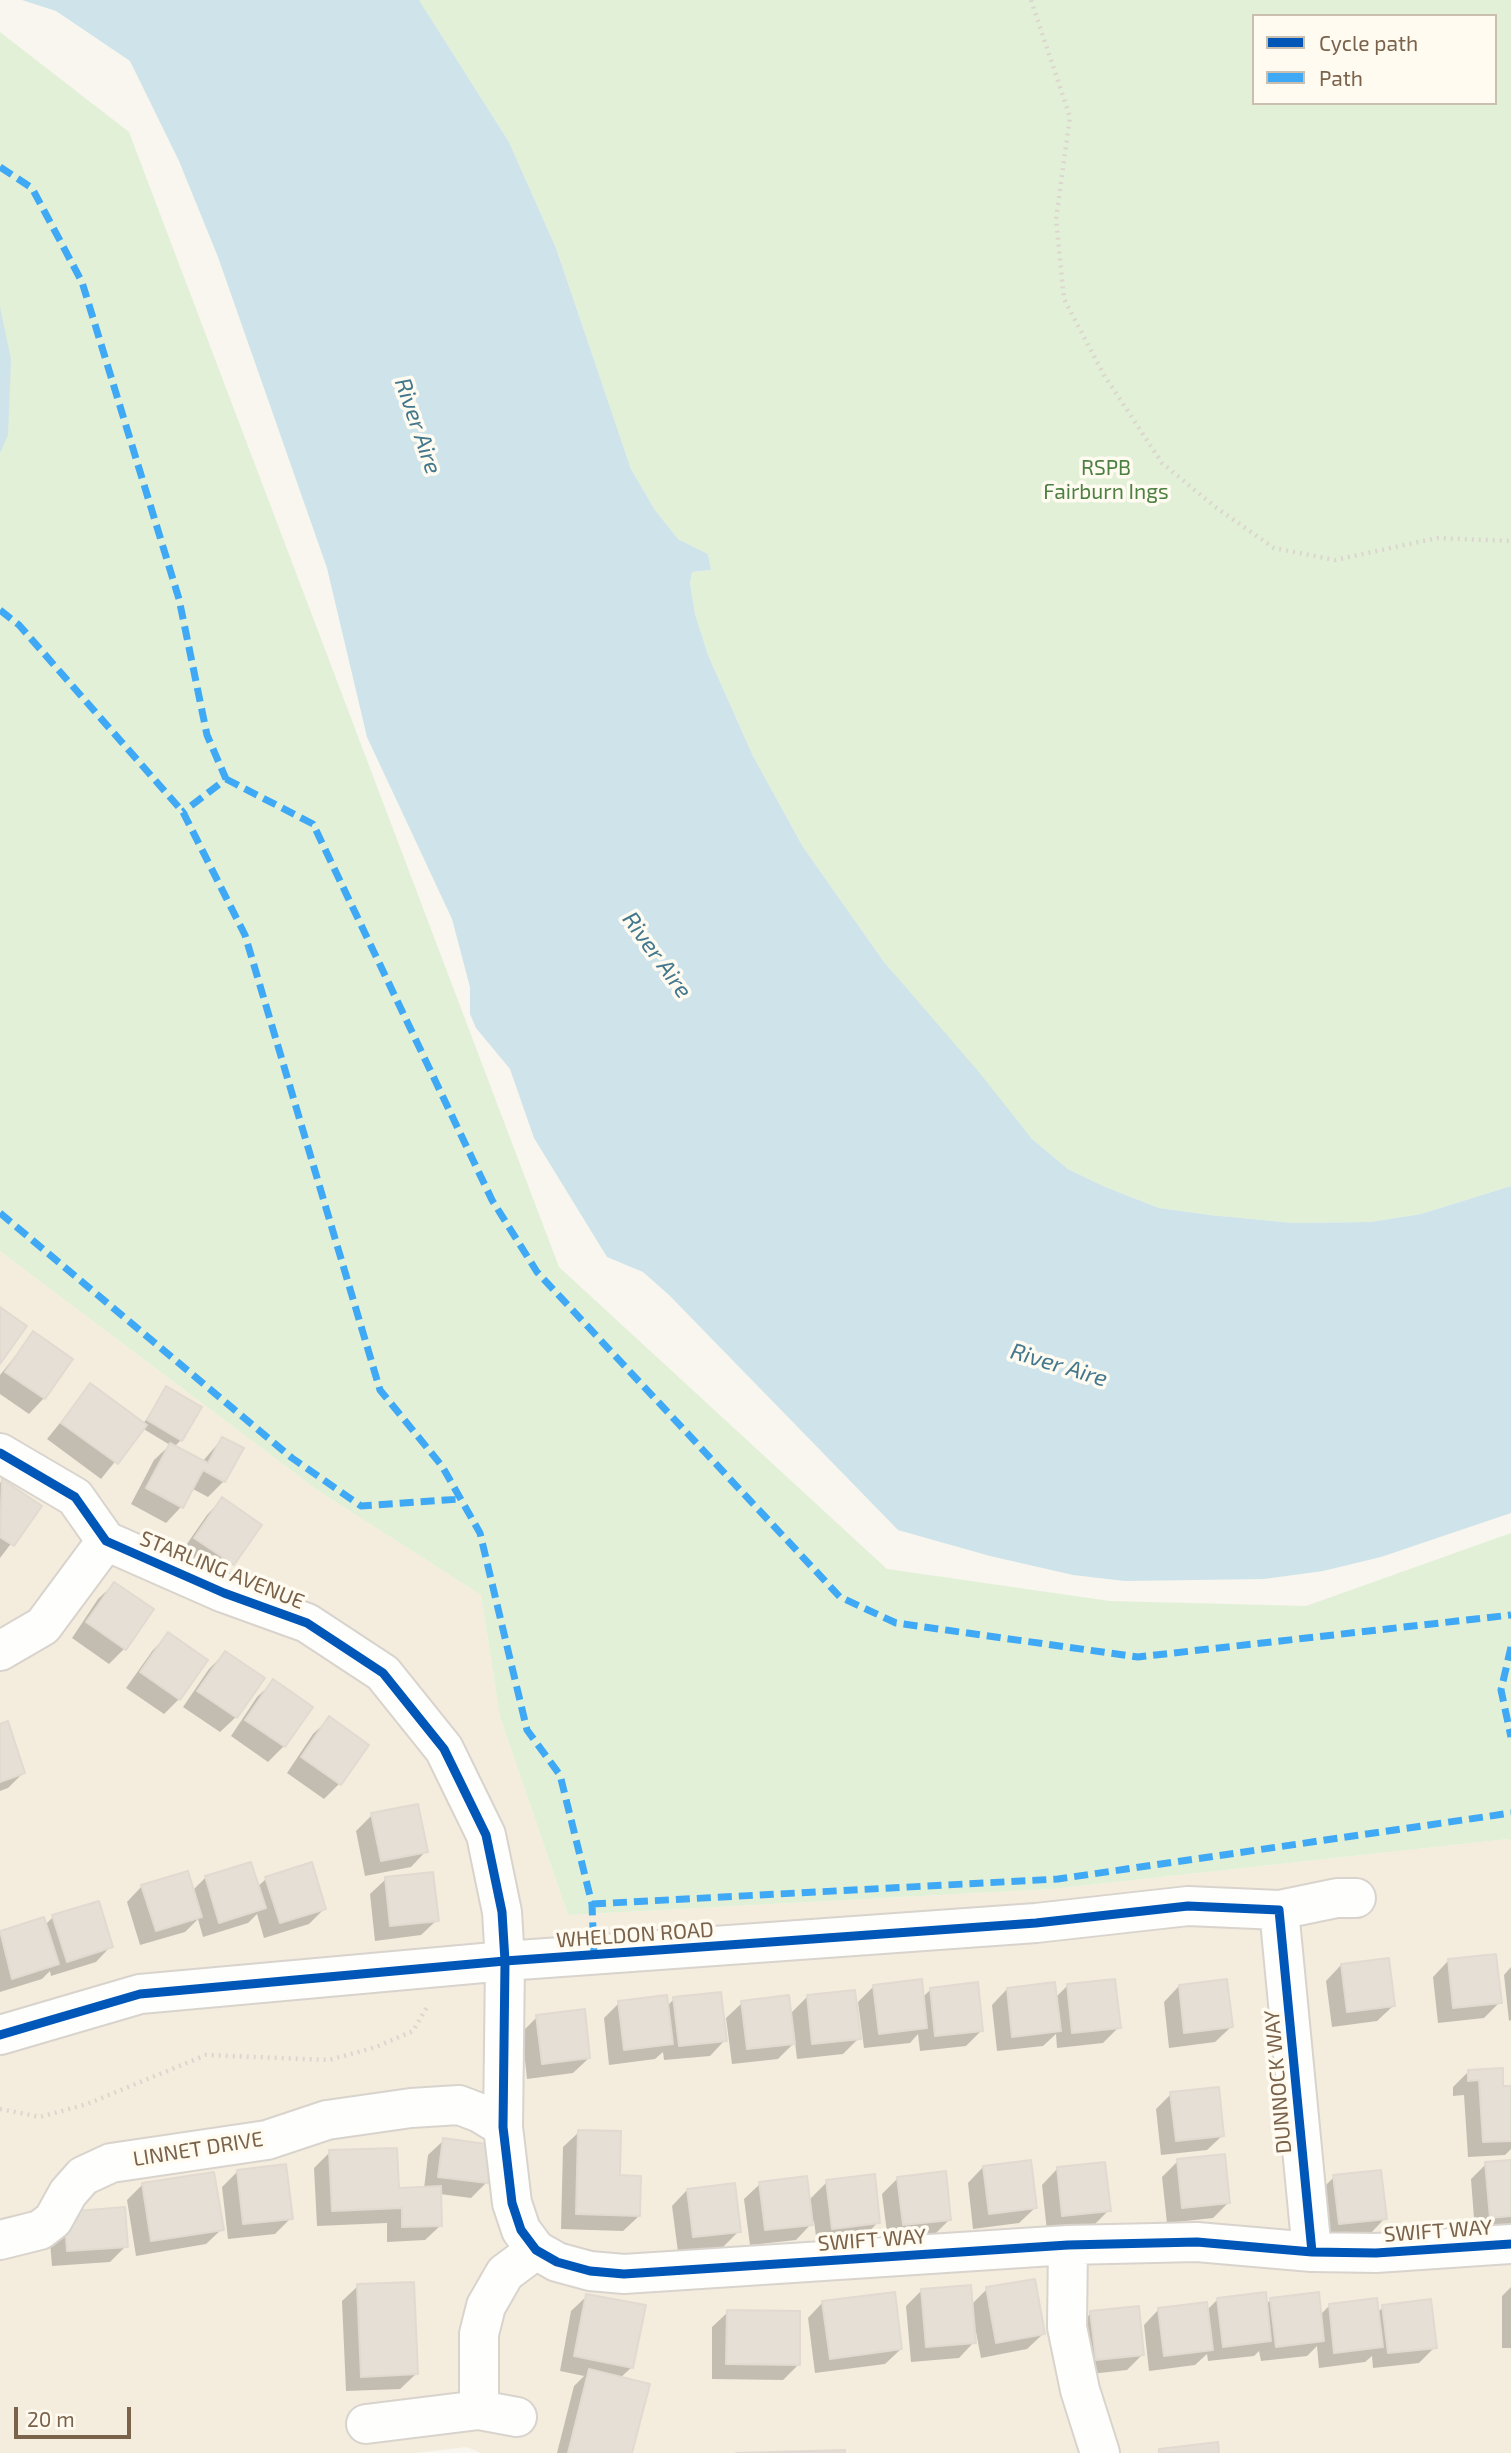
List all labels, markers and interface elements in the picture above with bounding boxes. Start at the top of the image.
legend [1252,14,1497,105]
text: Cycle path [1319,30,1418,55]
text: Path [1319,65,1363,90]
water label: River Aire [389,374,447,478]
park label: RSPB Fairburn Ings [1043,455,1169,505]
water label: River Aire [616,906,698,1004]
water label: River Aire [1007,1337,1111,1393]
street label: STARLING AVENUE [136,1526,308,1614]
street label: WHELDON ROAD [555,1917,715,1953]
street label: DUNNOCK WAY [1259,2009,1297,2155]
street label: LINNET DRIVE [131,2126,265,2172]
street label: SWIFT WAY [1383,2215,1493,2247]
street label: SWIFT WAY [817,2224,927,2256]
scale bar [18,2394,135,2438]
text: 20 m [27,2406,75,2431]

